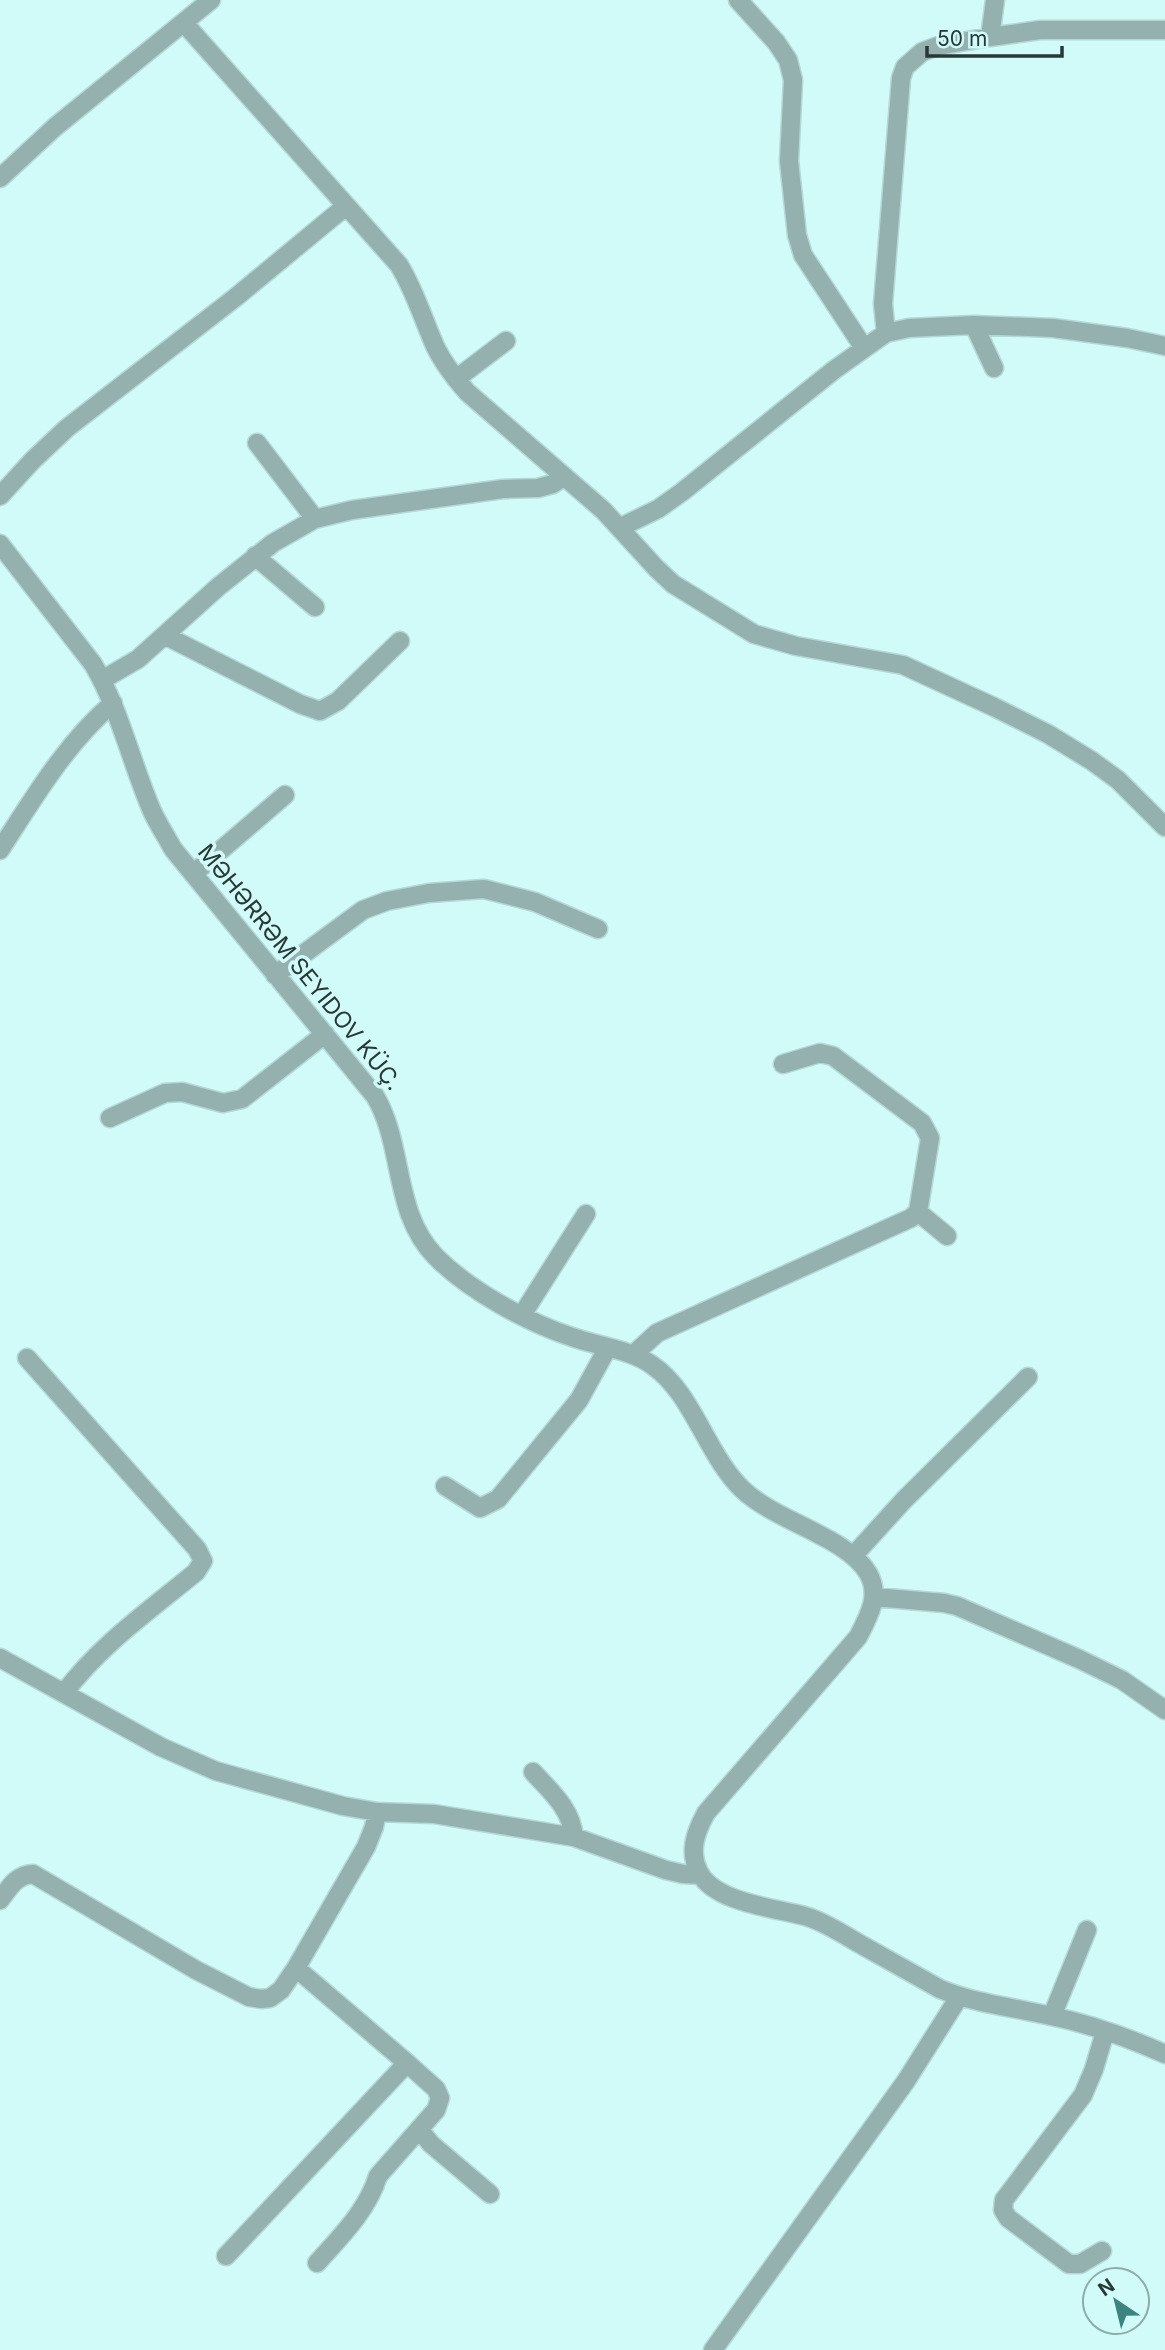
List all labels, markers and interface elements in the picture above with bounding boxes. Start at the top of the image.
scale bar [927,14,1062,58]
text: 50 m [937,26,987,51]
street label: MƏHƏRRƏM SEYIDOV KÜÇ. [192,838,408,1096]
north arrow [1081,2266,1151,2336]
text: N [1094,2274,1119,2301]

